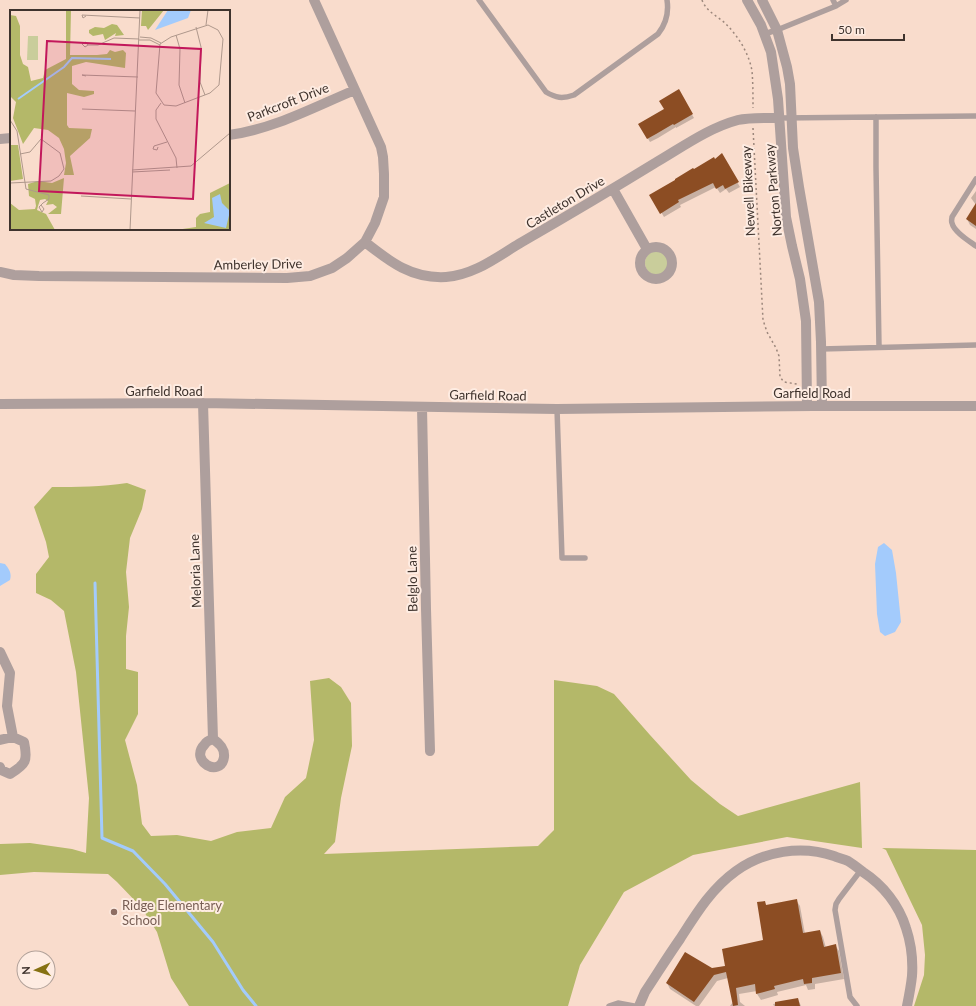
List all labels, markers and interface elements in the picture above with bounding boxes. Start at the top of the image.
inset map [10,10,230,230]
scale bar [832,16,904,42]
text: 50 m [838,22,865,37]
street label: Parkcroft Drive [245,79,331,125]
street label: Norton Parkway [761,143,785,237]
street label: Newell Bikeway [738,145,758,237]
street label: Castleton Drive [523,172,607,232]
street label: Amberley Drive [213,255,303,273]
street label: Garfield Road [125,383,203,399]
street label: Garfield Road [773,385,851,401]
street label: Garfield Road [449,386,527,404]
street label: Meloria Lane [186,534,204,608]
street label: Belglo Lane [403,546,421,612]
place label: Ridge Elementary School [122,897,222,928]
marker: Ridge Elementary School [109,907,119,917]
north arrow [16,950,56,990]
text: N [19,966,32,975]

